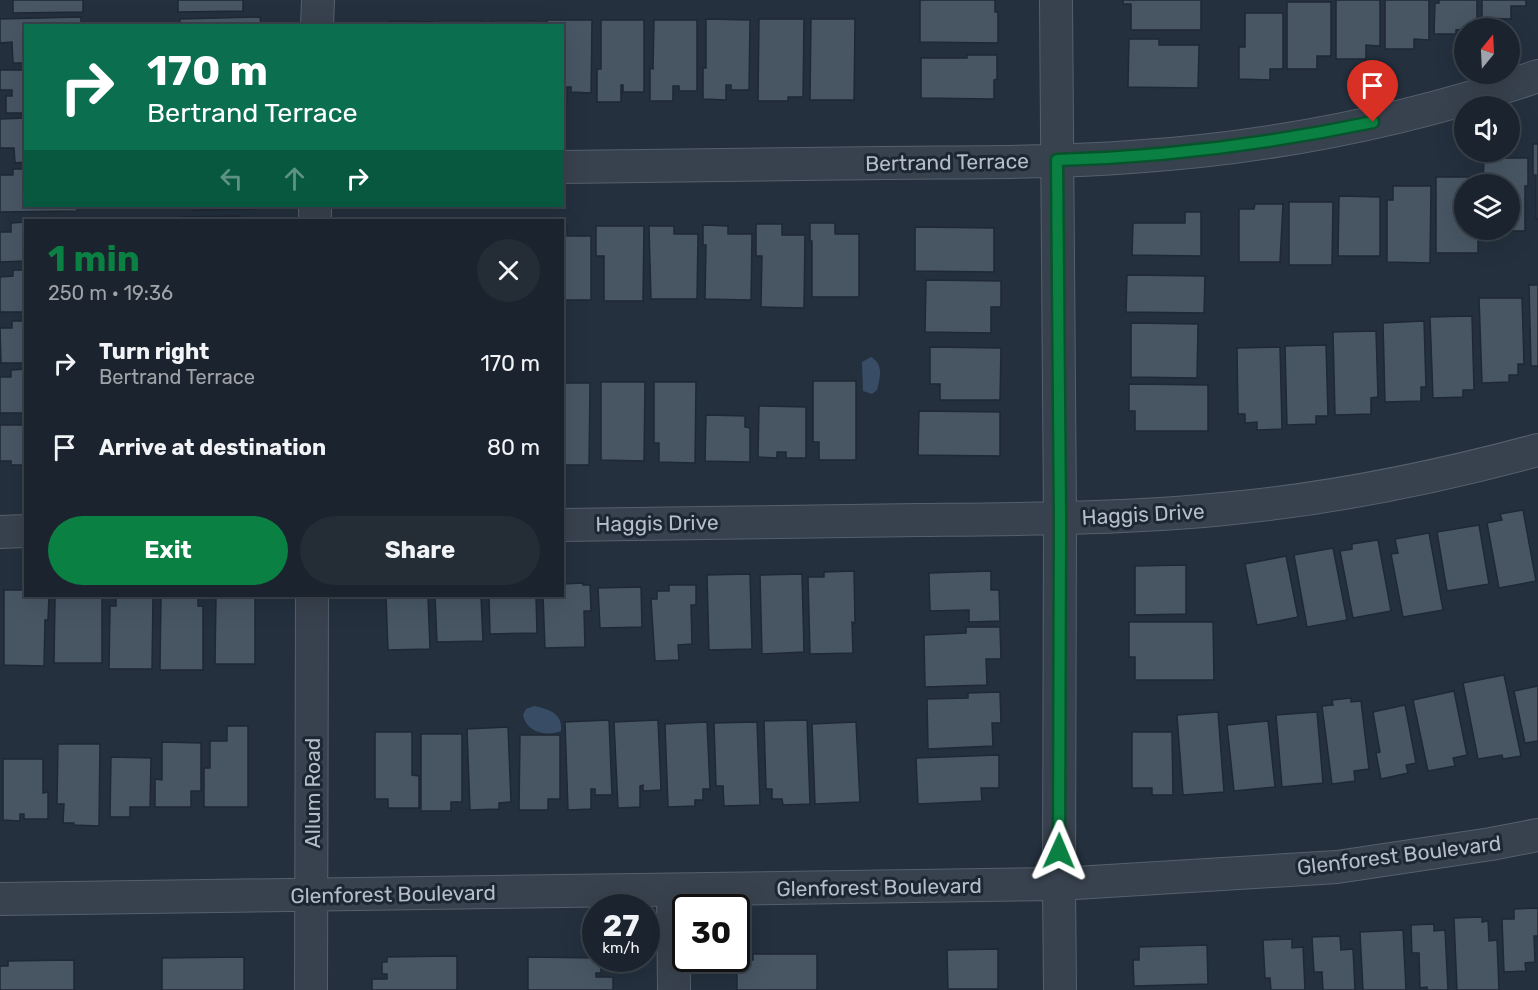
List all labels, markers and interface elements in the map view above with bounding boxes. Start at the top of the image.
north arrow [1454,18,1520,84]
map controls [1454,18,1520,240]
text: 170 m [147,46,268,96]
icon: right [48,48,126,126]
pin [1347,60,1398,122]
icon: arrive [1356,69,1389,102]
button: sound [1454,96,1520,162]
text: Bertrand Terrace [147,97,358,129]
street label: Bertrand Terrace [865,148,1029,176]
icon: left [215,162,248,195]
icon: ahead [278,162,311,195]
icon: right [341,162,374,195]
button: layers [1454,174,1520,240]
text: 1 min [48,237,140,280]
button: close [477,239,540,302]
text: 250 m · 19:36 [48,281,173,305]
text: Turn right [99,338,209,365]
icon: right [48,347,81,380]
text: 170 m [480,350,540,377]
text: Bertrand Terrace [99,365,255,389]
icon: arrive [48,431,81,464]
text: Arrive at destination [99,434,326,461]
text: 80 m [487,434,540,461]
street label: Haggis Drive [1081,498,1205,530]
street label: Haggis Drive [595,509,719,537]
button: Exit [48,516,288,585]
button: Share [300,516,540,585]
street label: Allum Road [300,738,325,848]
position arrow [1027,819,1091,883]
street label: Glenforest Boulevard [1295,830,1503,880]
street label: Glenforest Boulevard [776,873,982,901]
street label: Glenforest Boulevard [290,880,496,908]
speed limit sign: 30 [672,894,750,972]
text: 27 [603,908,639,944]
text: km/h [602,939,640,957]

